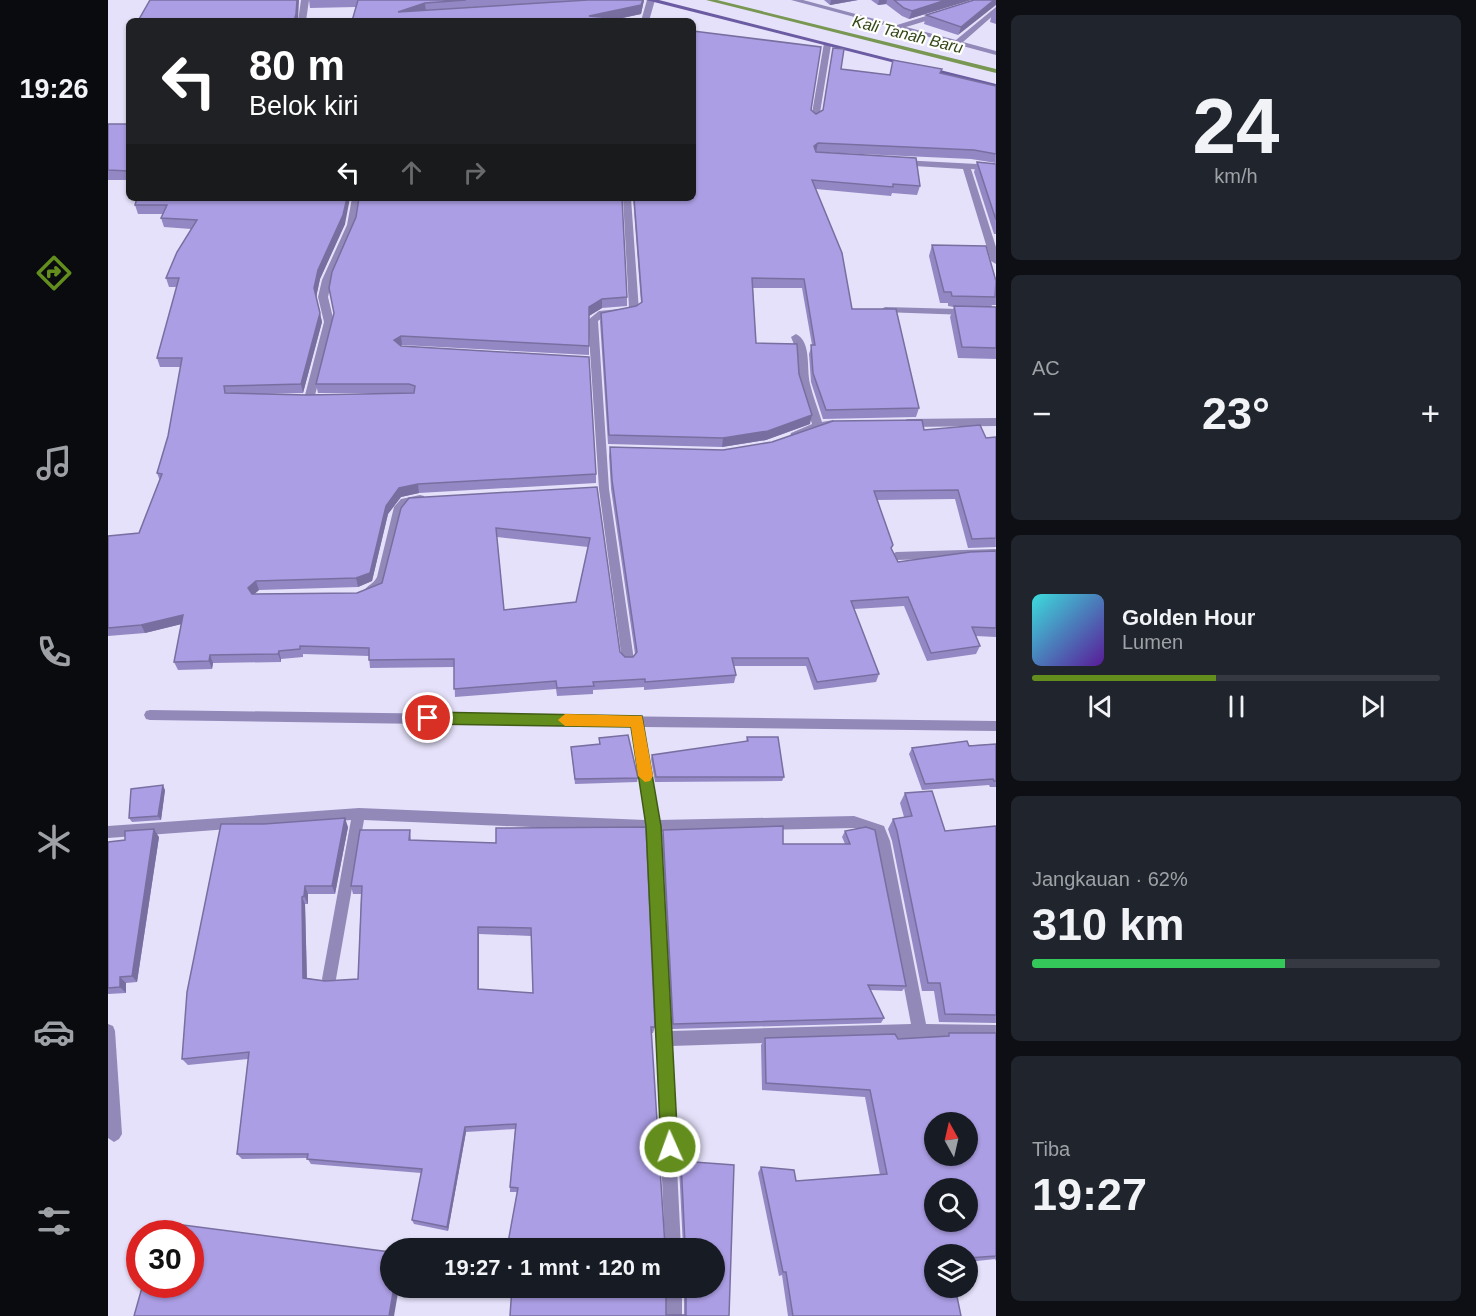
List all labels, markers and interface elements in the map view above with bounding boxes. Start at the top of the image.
water label: Kali Tanah Baru [851,13,965,56]
icon: left [150,42,228,120]
text: 80 m [249,42,345,89]
text: 19:26 [19,74,89,104]
text: 24 [1193,82,1279,170]
text: Belok kiri [249,91,359,121]
icon: left [332,156,365,189]
icon: ahead [395,156,428,189]
icon: right [458,156,491,189]
text: km/h [1214,165,1258,187]
icon: directions [33,252,75,294]
text: AC [1032,357,1060,379]
text: 23° [1202,388,1270,439]
text: − [1032,395,1051,432]
text: + [1421,395,1440,432]
icon: music [33,442,75,484]
text: Golden Hour [1122,605,1255,630]
icon: phone [33,631,75,673]
text: Lumen [1122,631,1183,653]
icon: previous [1084,690,1117,723]
icon: pause [1220,690,1253,723]
icon: next [1356,690,1389,723]
pin [402,692,453,743]
icon: arrive [411,701,444,734]
icon: climate [33,821,75,863]
text: Jangkauan · 62% [1032,868,1188,890]
text: 310 km [1032,899,1185,950]
icon: car [33,1011,75,1053]
north arrow [924,1112,978,1166]
map controls [924,1112,978,1298]
position arrow [638,1115,702,1179]
text: Tiba [1032,1138,1070,1160]
text: 19:27 [1032,1169,1147,1220]
button: search [924,1178,978,1232]
icon: filters [33,1200,75,1242]
speed limit sign: 30 [126,1220,204,1298]
button: layers [924,1244,978,1298]
text: 19:27 · 1 mnt · 120 m [444,1255,661,1280]

